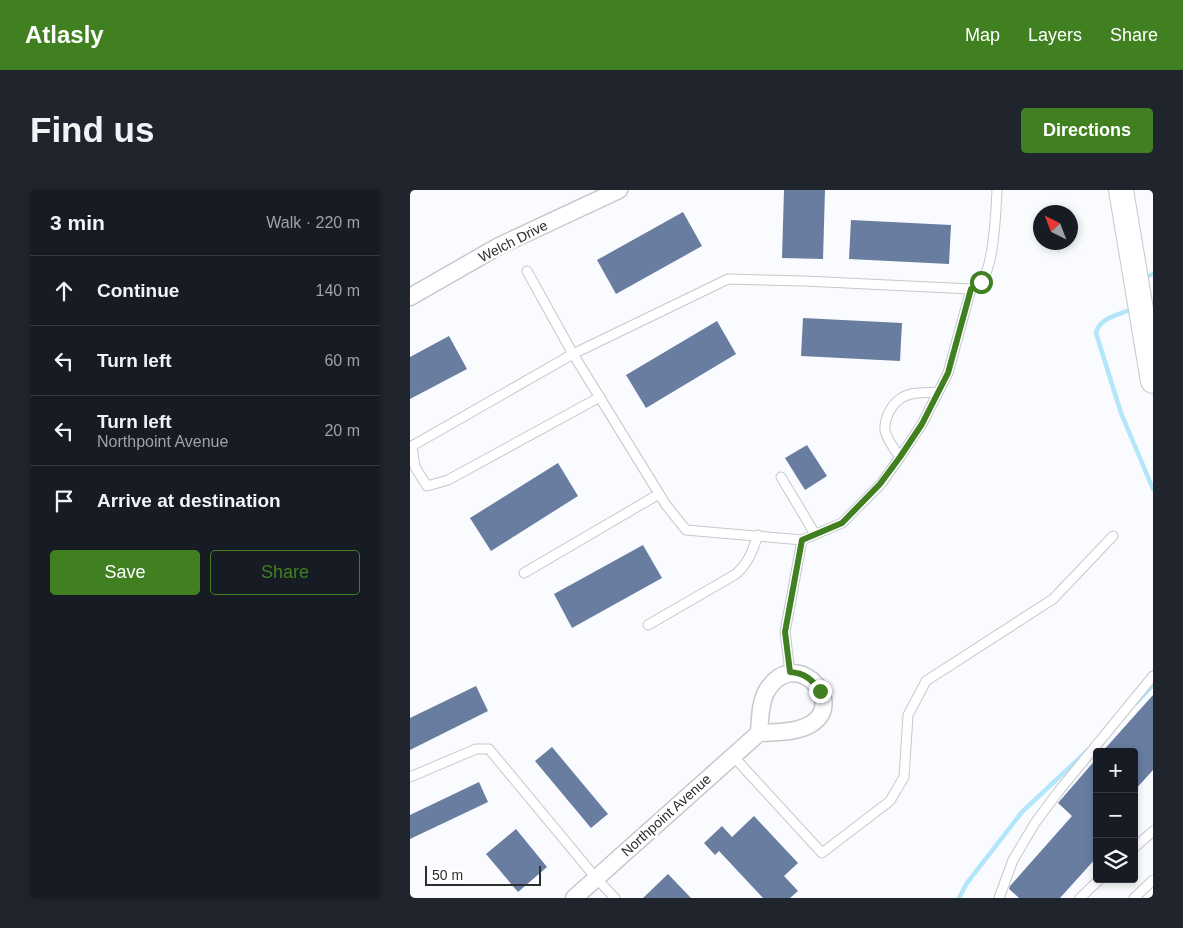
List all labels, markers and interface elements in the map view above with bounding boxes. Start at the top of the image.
text: Atlasly [25,21,104,48]
text: Map [965,25,1000,45]
text: Layers [1028,25,1082,45]
text: Share [1110,25,1158,45]
button: Directions [1021,108,1153,153]
text: Find us [30,110,154,149]
north arrow [1033,205,1078,250]
text: 3 min [50,211,105,234]
text: Walk · 220 m [266,214,360,231]
street label: Welch Drive [476,217,550,265]
route start [970,271,993,294]
icon: ahead [50,277,78,305]
text: Continue [97,280,179,301]
text: 140 m [316,282,360,299]
icon: left [50,347,78,375]
text: Turn left [97,350,172,371]
text: 60 m [324,352,360,369]
text: Turn left [97,411,172,432]
icon: left [50,417,78,445]
text: 20 m [324,422,360,439]
text: Northpoint Avenue [97,433,228,450]
icon: arrive [50,487,78,515]
text: Arrive at destination [97,490,281,511]
button: Save [50,550,200,595]
button: Share [210,550,360,595]
route end [809,680,832,703]
map controls [1093,748,1138,883]
button: + [1093,748,1138,793]
street label: Northpoint Avenue [618,770,714,859]
button: − [1093,793,1138,838]
button: layers [1093,838,1138,883]
scale bar [425,863,541,886]
text: 50 m [432,867,463,883]

